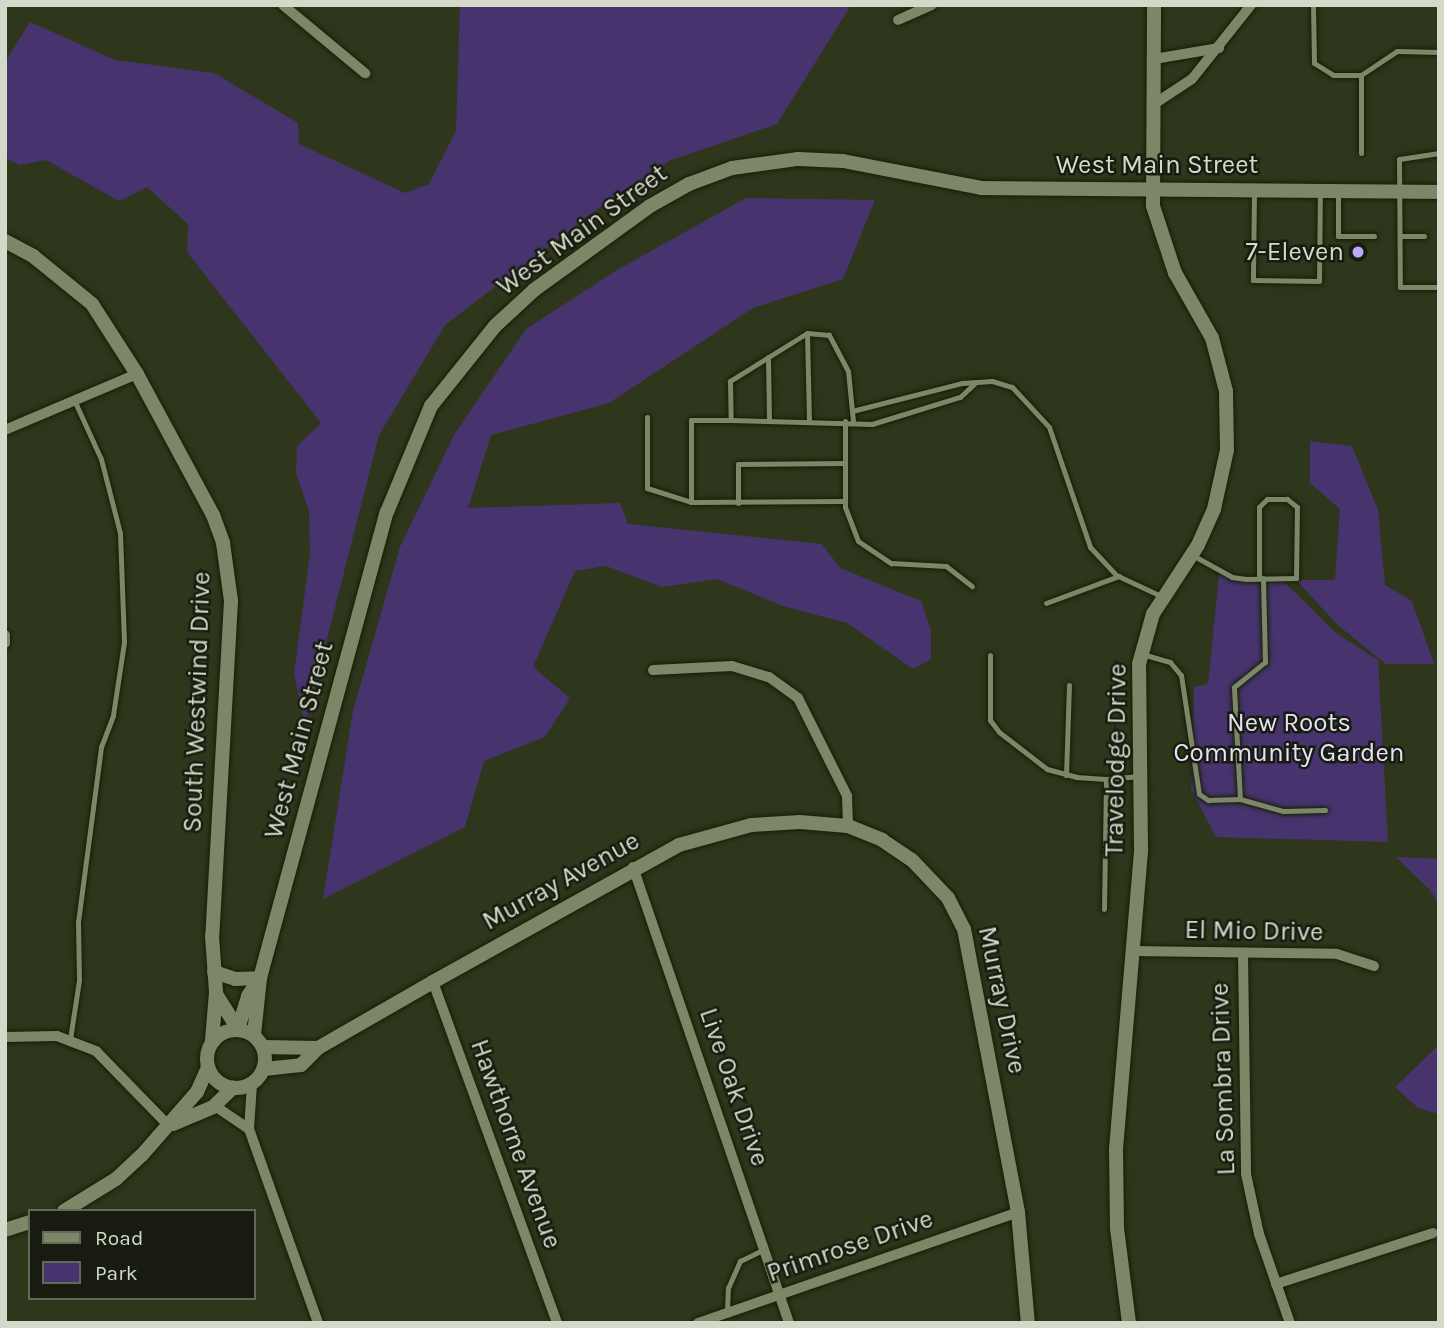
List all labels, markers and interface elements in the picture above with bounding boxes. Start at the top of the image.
street label: West Main Street [1056,149,1258,181]
street label: West Main Street [491,158,673,302]
place label: 7-Eleven [1245,236,1344,268]
marker: 7-Eleven [1350,244,1366,260]
street label: South Westwind Drive [177,571,217,833]
street label: West Main Street [258,638,340,842]
street label: Travelodge Drive [1099,663,1133,857]
park label: New Roots Community Garden [1174,707,1404,768]
street label: Murray Avenue [477,825,645,937]
street label: El Mio Drive [1184,914,1324,948]
street label: Murray Drive [971,923,1033,1077]
street label: La Sombra Drive [1204,982,1242,1176]
street label: Live Oak Drive [692,1004,776,1170]
street label: Hawthorne Avenue [464,1035,568,1253]
street label: Primrose Drive [763,1203,937,1289]
legend [28,1209,256,1300]
text: Road [95,1226,143,1250]
text: Park [95,1261,138,1285]

